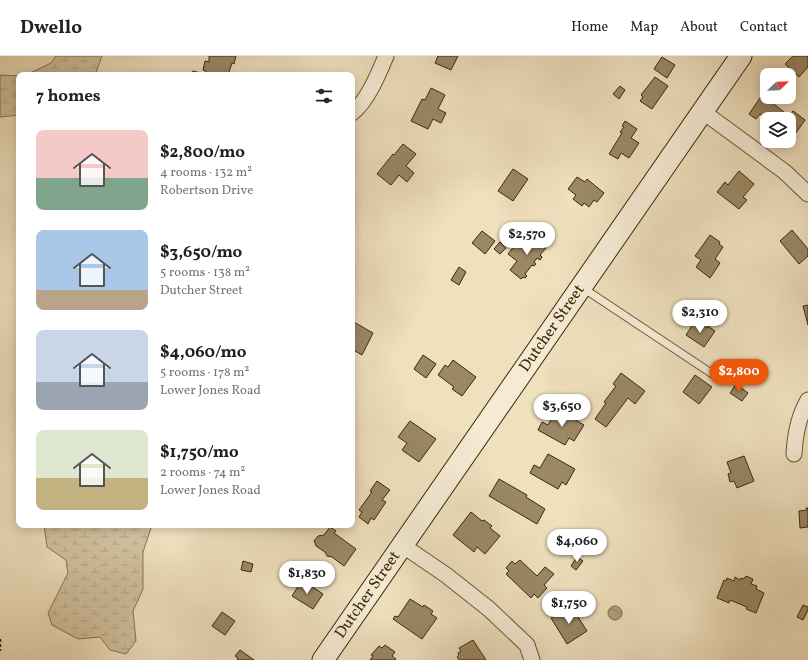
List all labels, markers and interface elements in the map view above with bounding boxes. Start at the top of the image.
text: Dwello [20,15,82,41]
text: Home [571,18,608,37]
text: Map [630,18,658,37]
text: About [680,18,718,37]
text: Contact [740,18,788,37]
north arrow [760,68,796,104]
map controls [760,68,796,148]
text: 7 homes [36,85,101,108]
icon: filters [313,85,335,107]
button: layers [760,112,796,148]
text: $2,800/mo [160,141,245,164]
icon: home [68,146,116,194]
text: 4 rooms · 132 m² [160,164,252,182]
text: Robertson Drive [160,182,253,200]
pin: $2,570 [494,222,560,256]
text: $2,570 [508,226,546,244]
text: $3,650/mo [160,241,242,264]
icon: home [68,246,116,294]
text: 5 rooms · 138 m² [160,264,250,282]
street label: Dutcher Street [514,280,591,377]
text: Dutcher Street [160,282,243,300]
pin: $2,310 [667,300,733,334]
text: $2,310 [681,304,719,322]
text: $4,060/mo [160,341,246,364]
icon: home [68,346,116,394]
pin: $2,800 [706,359,772,393]
text: $2,800 [719,363,760,381]
text: 5 rooms · 178 m² [160,364,249,382]
text: Lower Jones Road [160,382,261,400]
pin: $3,650 [529,394,595,428]
text: $3,650 [543,398,581,416]
text: $1,750/mo [160,441,239,464]
icon: home [68,446,116,494]
text: 2 rooms · 74 m² [160,464,245,482]
text: Lower Jones Road [160,482,261,500]
pin: $4,060 [544,529,610,563]
text: $4,060 [556,533,598,551]
street label: Dutcher Street [330,547,406,643]
pin: $1,830 [274,561,340,595]
text: $1,830 [288,565,326,583]
pin: $1,750 [536,591,602,625]
text: $1,750 [551,595,587,613]

